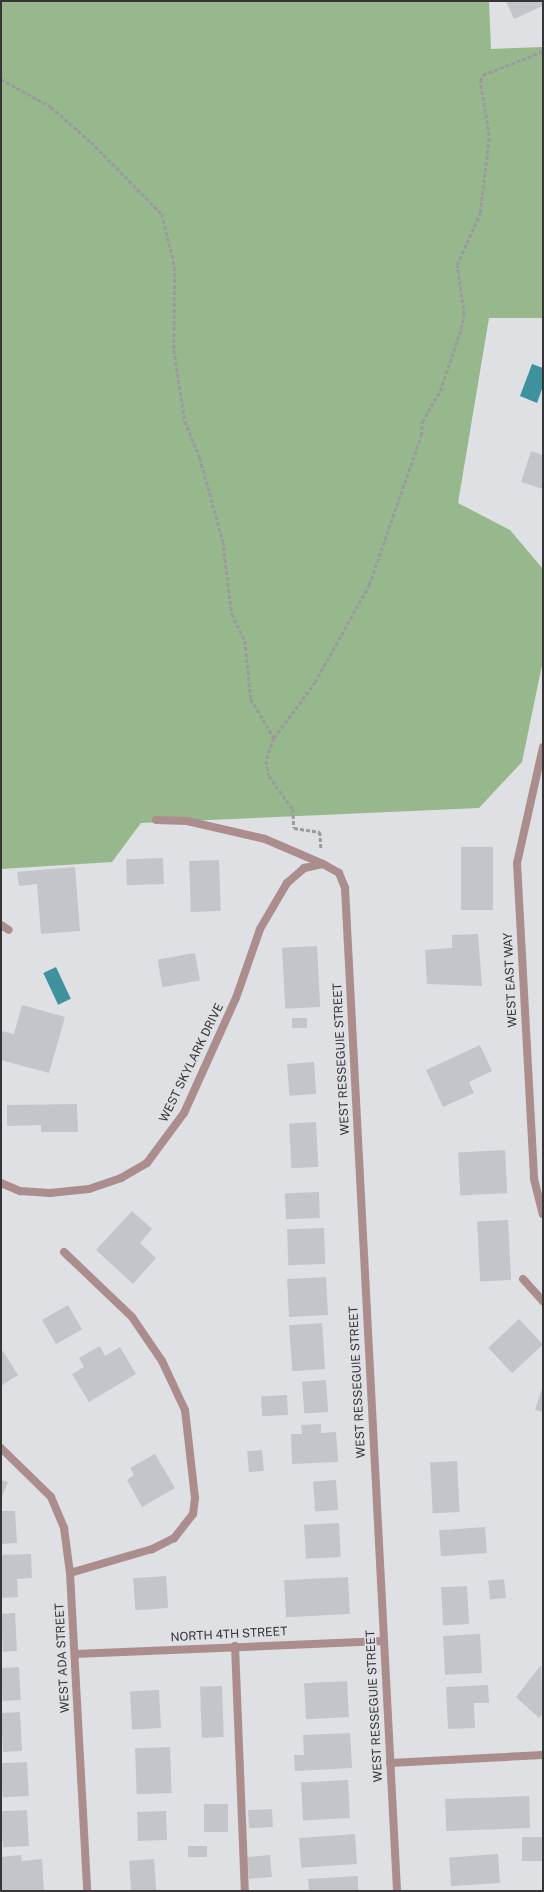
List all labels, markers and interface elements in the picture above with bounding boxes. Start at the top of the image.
street label: WEST EAST WAY [501,932,521,1028]
street label: WEST RESSEGUIE STREET [331,983,353,1135]
street label: WEST SKYLARK DRIVE [157,1001,227,1125]
street label: WEST RESSEGUIE STREET [347,1306,369,1458]
street label: WEST ADA STREET [53,1603,73,1713]
street label: NORTH 4TH STREET [170,1625,288,1645]
street label: WEST RESSEGUIE STREET [364,1630,386,1782]

